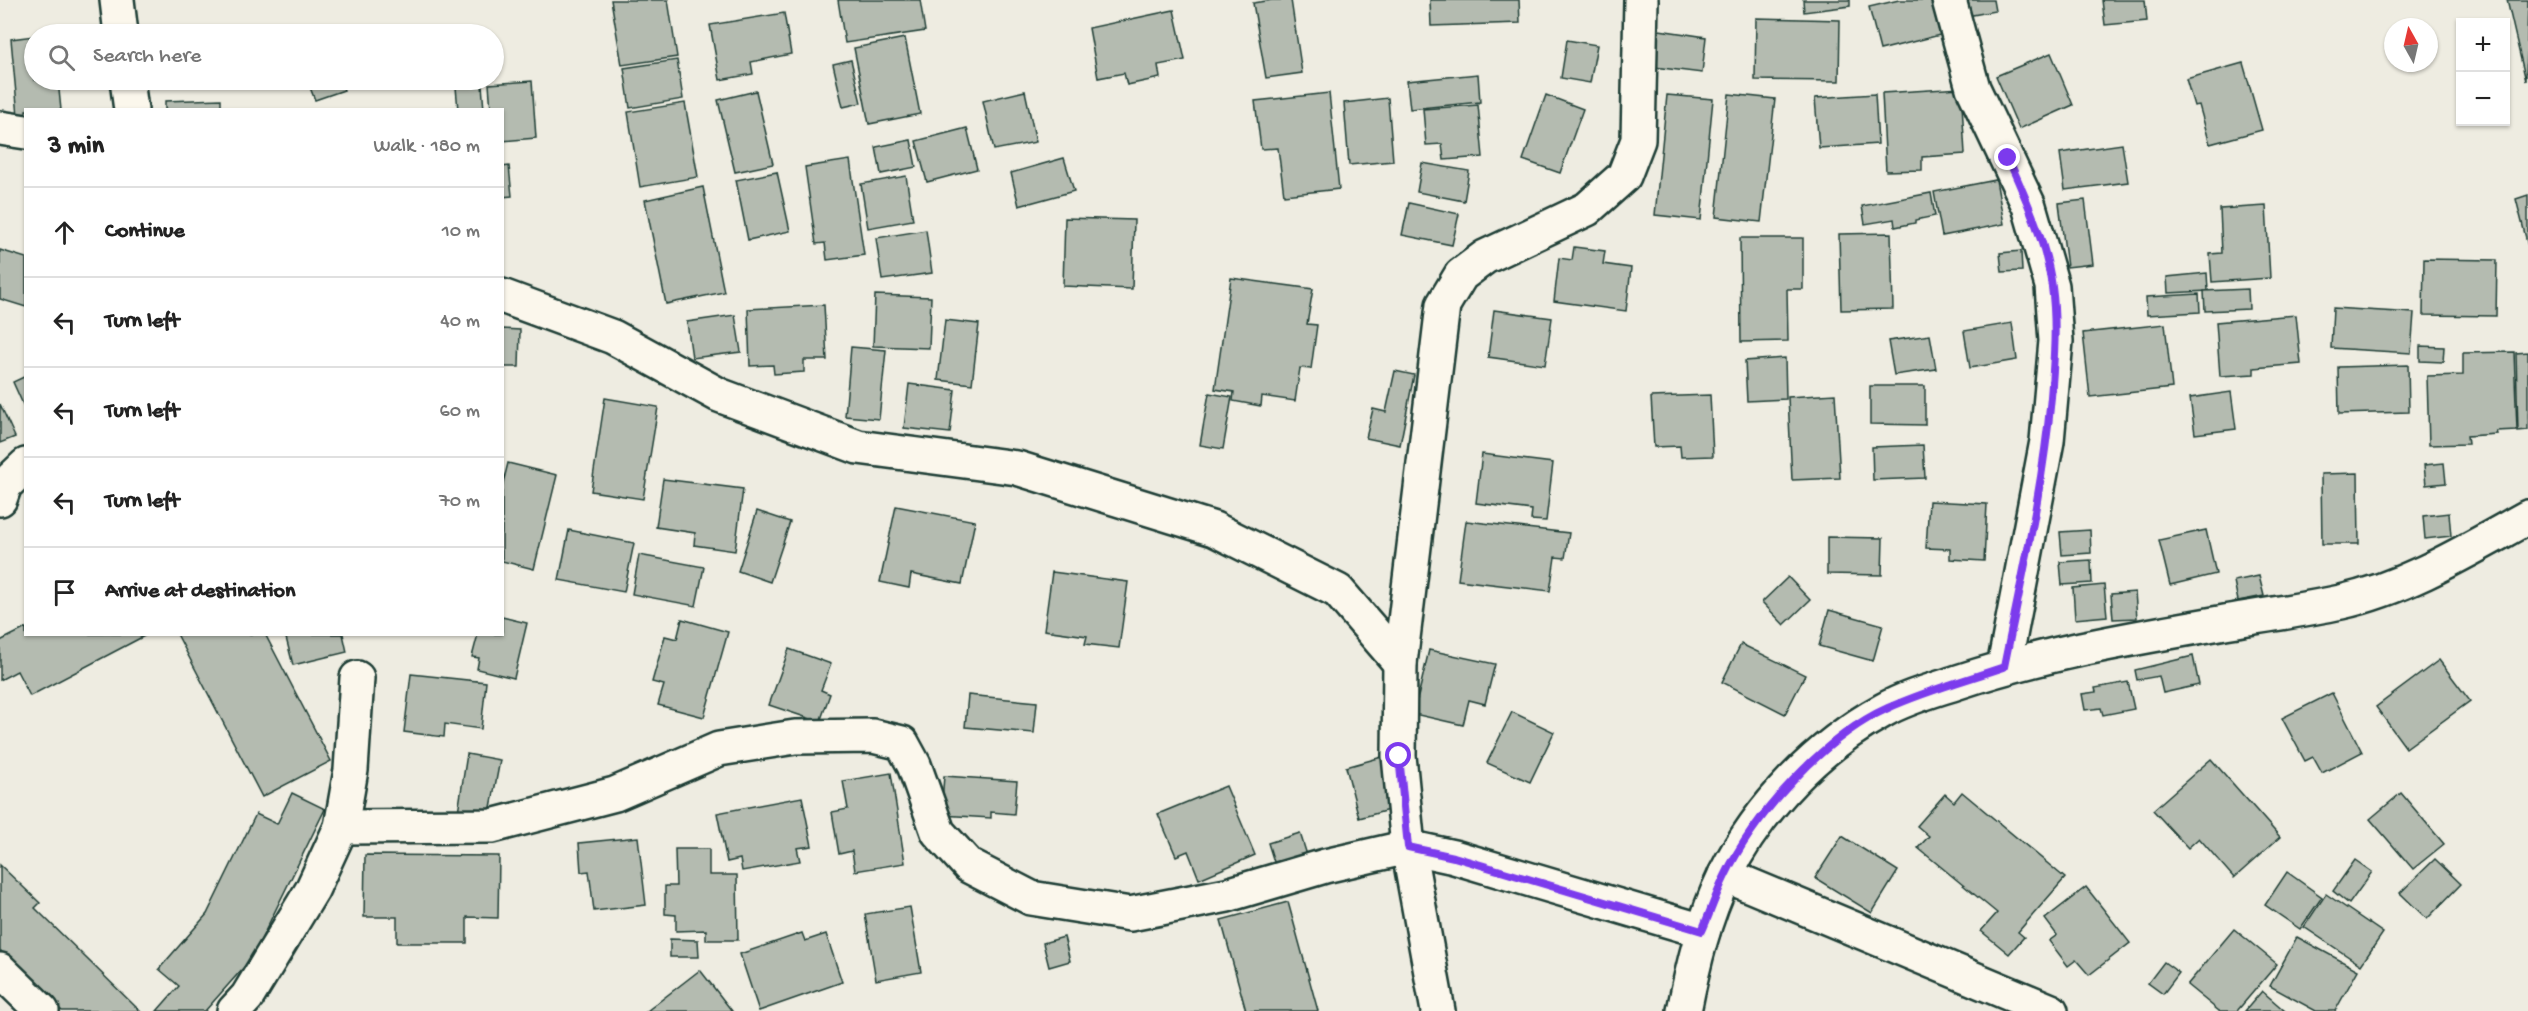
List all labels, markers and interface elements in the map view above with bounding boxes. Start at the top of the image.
north arrow [2384,18,2438,72]
map controls [2456,18,2510,126]
button: + [2456,18,2510,72]
search box [24,24,504,90]
icon: search [45,41,78,74]
text: Search here [93,44,201,70]
button: − [2456,72,2510,126]
text: 3 min [48,132,104,163]
text: Walk · 180 m [373,136,480,159]
route end [1994,144,2020,170]
icon: ahead [48,216,81,249]
text: Continue [105,219,185,245]
text: 10 m [442,221,480,244]
icon: left [48,306,81,339]
text: Turn left [105,309,179,335]
text: 40 m [440,311,480,334]
icon: left [48,396,81,429]
text: Turn left [105,399,179,425]
text: 60 m [440,401,480,424]
icon: left [48,486,81,519]
text: Turn left [105,489,179,515]
text: 70 m [439,491,480,514]
icon: arrive [48,576,81,609]
text: Arrive at destination [105,579,295,605]
route start [1385,742,1411,768]

